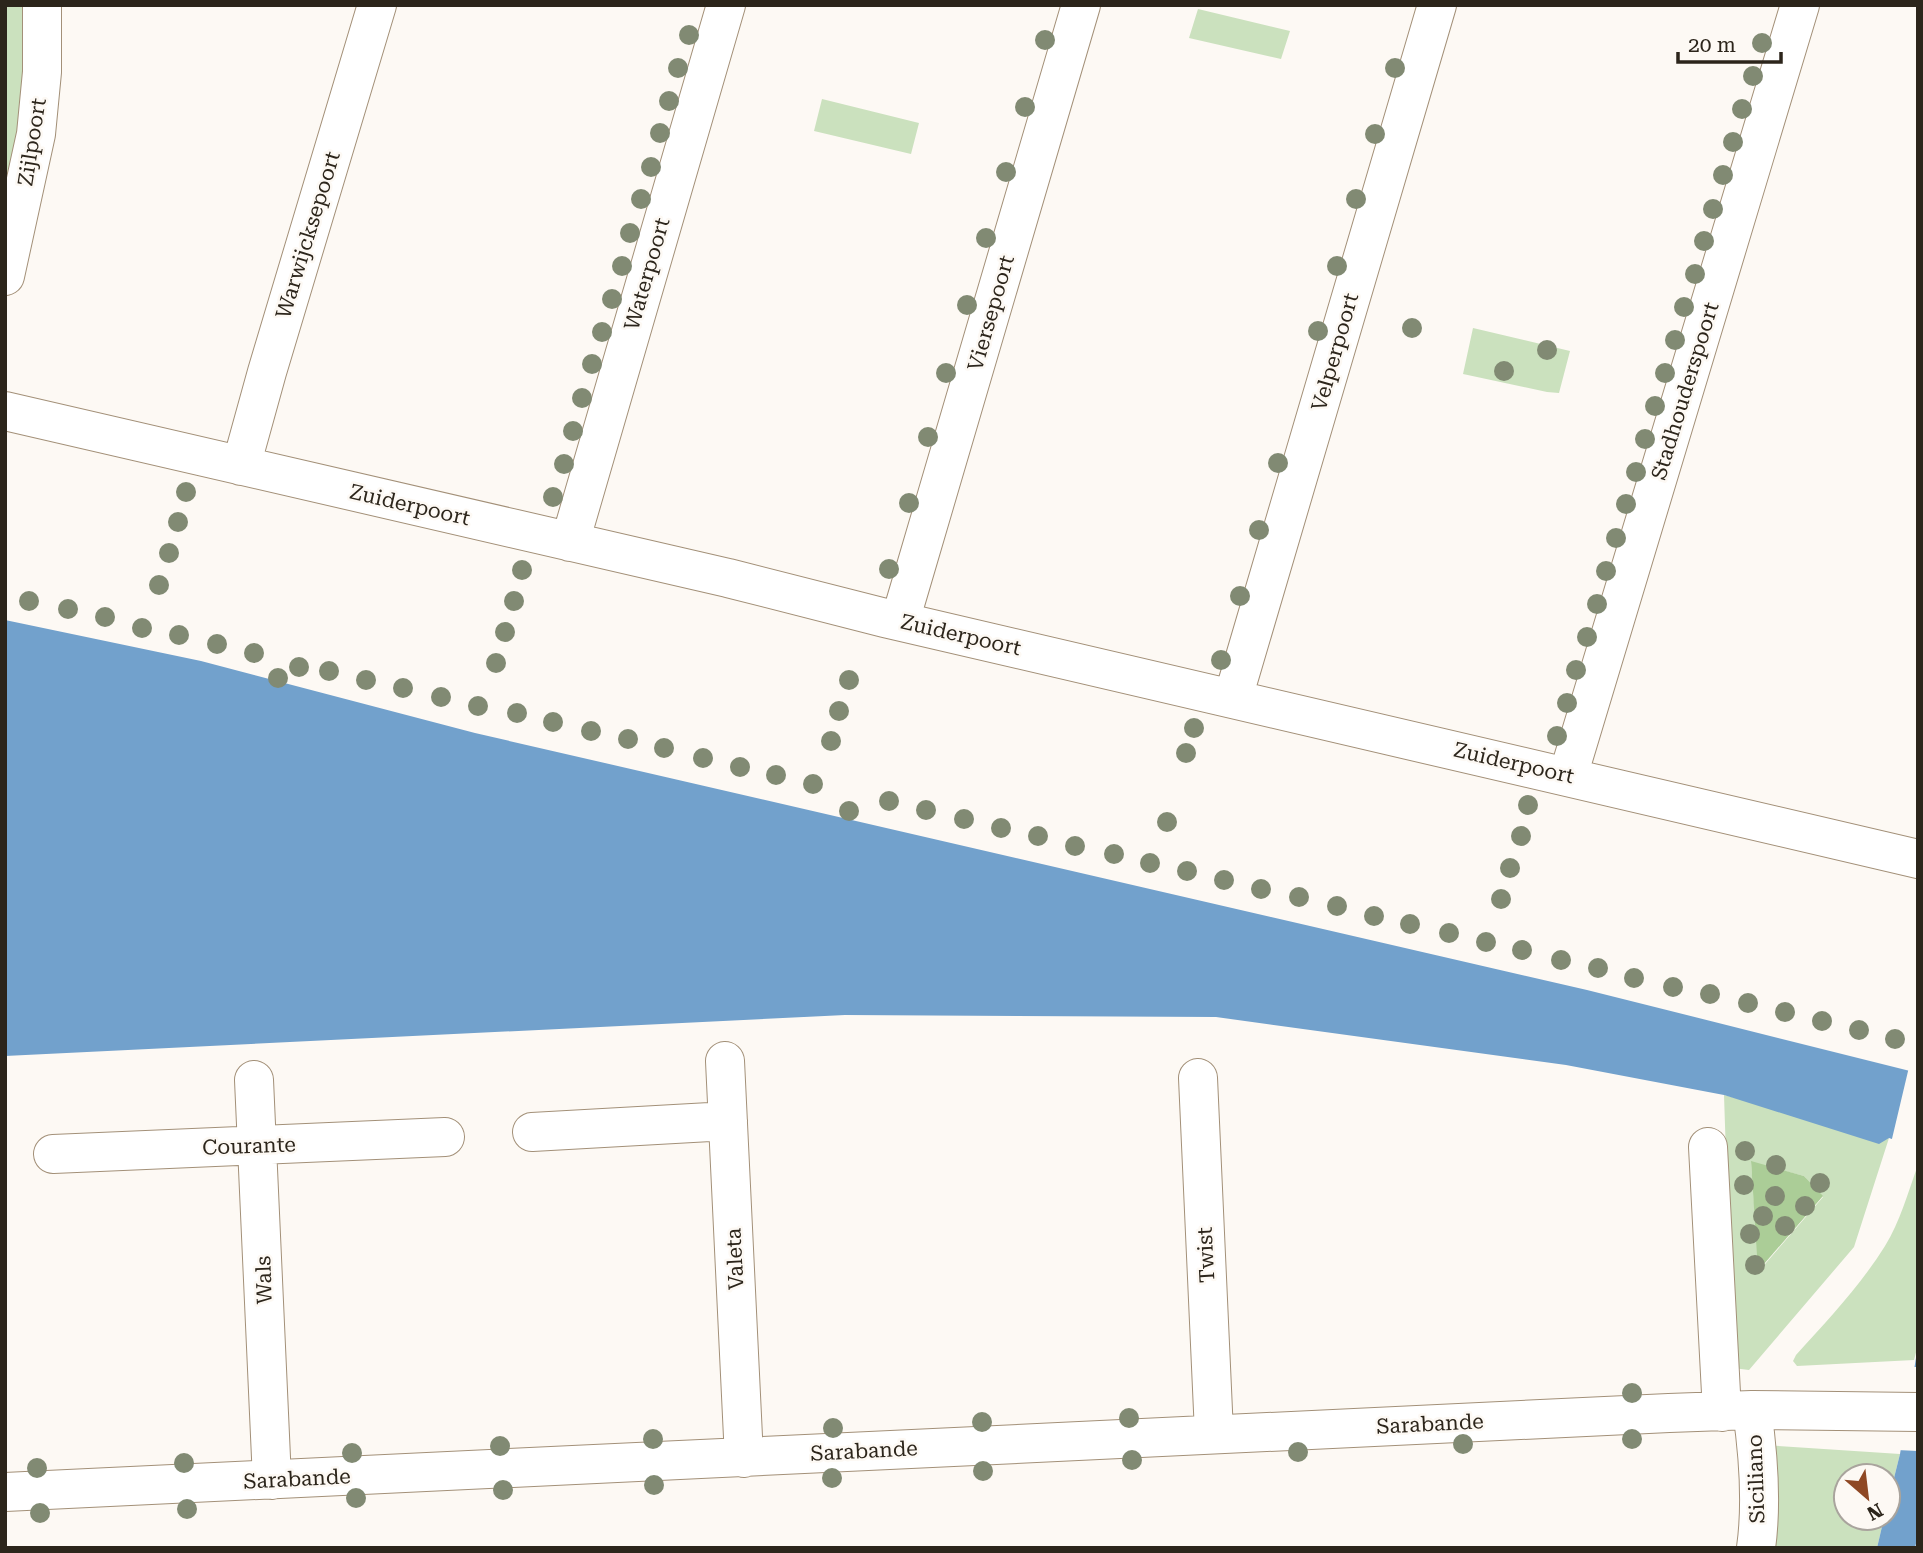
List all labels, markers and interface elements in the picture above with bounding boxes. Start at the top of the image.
scale bar [1678,21,1781,65]
text: 20 m [1688,33,1736,57]
street label: Zijlpoort [13,96,51,188]
street label: Warwijcksepoort [271,148,345,322]
street label: Waterpoort [620,215,675,333]
street label: Viersepoort [963,252,1019,374]
street label: Velperpoort [1307,290,1363,414]
street label: Stadhouderspoort [1647,299,1724,483]
street label: Zuiderpoort [347,479,473,531]
street label: Zuiderpoort [898,609,1024,661]
street label: Zuiderpoort [1451,737,1577,789]
street label: Courante [202,1132,296,1160]
street label: Twist [1193,1226,1219,1284]
street label: Valeta [721,1227,749,1290]
street label: Wals [251,1255,277,1305]
street label: Sarabande [1376,1409,1484,1439]
street label: Siciliano [1742,1434,1770,1524]
street label: Sarabande [810,1436,918,1466]
north arrow [1832,1462,1902,1532]
street label: Sarabande [243,1464,351,1494]
text: N [1863,1498,1887,1525]

